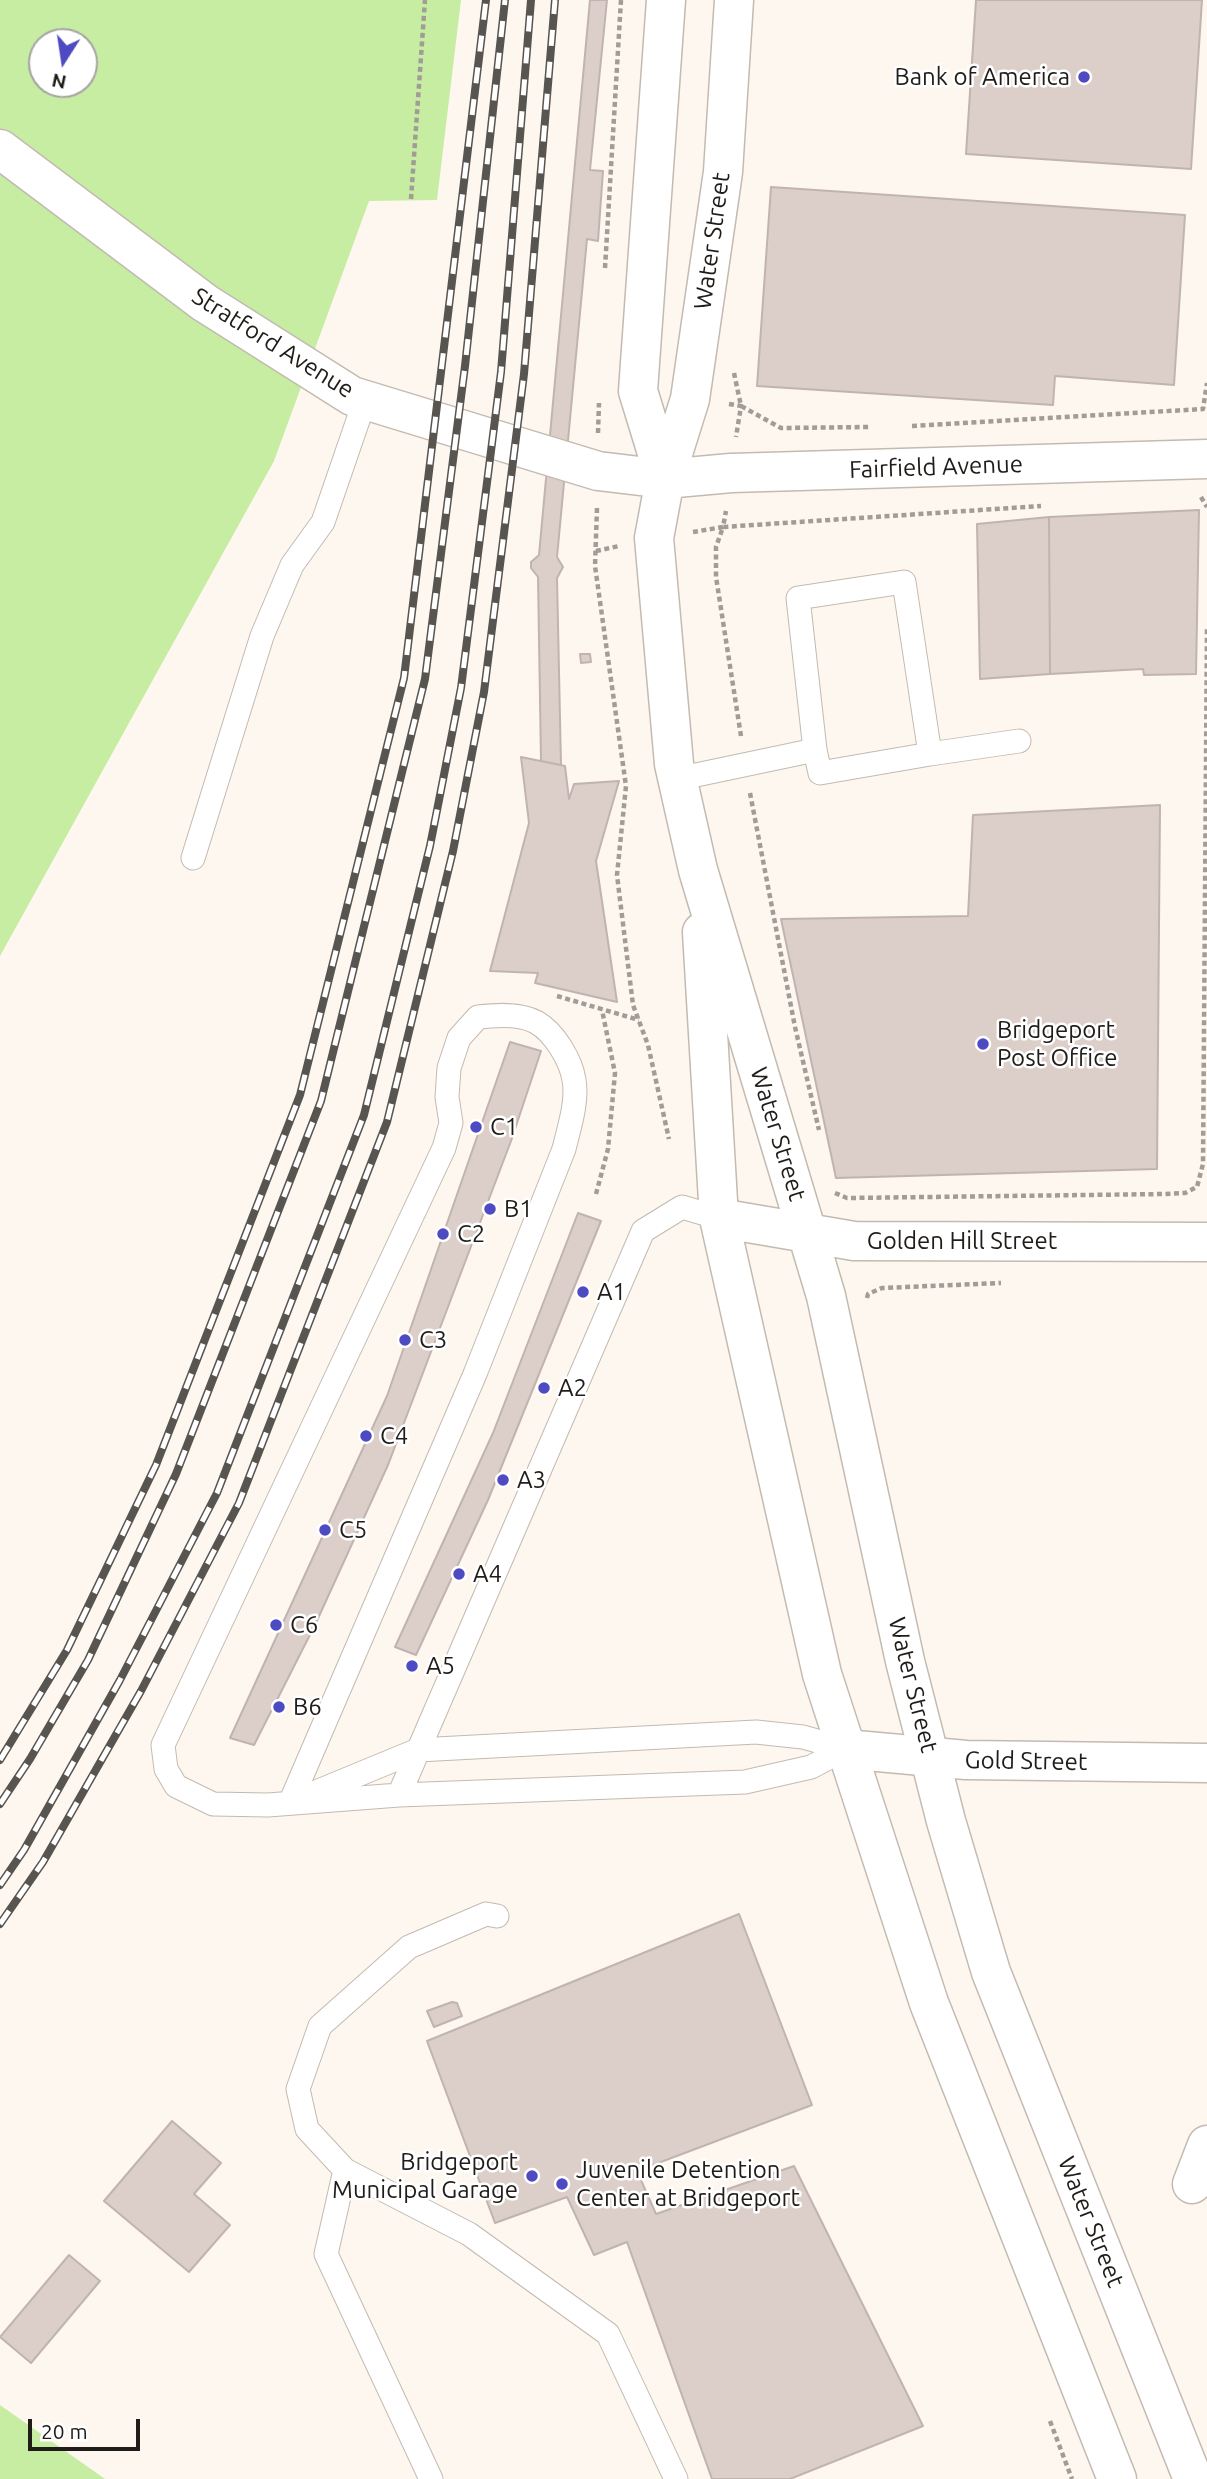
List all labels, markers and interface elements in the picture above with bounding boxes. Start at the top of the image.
north arrow [28,28,98,98]
place label: Bank of America [895,63,1070,91]
text: N [50,69,68,94]
marker: Bank of America [1076,69,1092,85]
street label: Water Street [688,171,736,311]
street label: Stratford Avenue [187,282,359,404]
street label: Fairfield Avenue [849,450,1023,484]
place label: Bridgeport Post Office [997,1016,1118,1072]
marker: Bridgeport Post Office [975,1036,991,1052]
street label: Water Street [744,1064,812,1204]
place label: C1 [490,1113,518,1141]
marker: C1 [468,1119,484,1135]
place label: B1 [504,1195,533,1223]
marker: B1 [482,1201,498,1217]
place label: C2 [457,1220,485,1248]
marker: C2 [435,1226,451,1242]
street label: Golden Hill Street [867,1227,1057,1255]
place label: A1 [597,1278,626,1306]
marker: A1 [575,1284,591,1300]
place label: C3 [419,1326,447,1354]
marker: C3 [397,1332,413,1348]
place label: A2 [558,1374,587,1402]
marker: A2 [536,1380,552,1396]
place label: C4 [380,1422,408,1450]
marker: C4 [358,1428,374,1444]
place label: A3 [517,1466,546,1494]
marker: A3 [495,1472,511,1488]
place label: C5 [339,1516,367,1544]
marker: C5 [317,1522,333,1538]
place label: A4 [473,1560,502,1588]
marker: A4 [451,1566,467,1582]
place label: C6 [290,1611,318,1639]
street label: Water Street [882,1614,944,1756]
marker: C6 [268,1617,284,1633]
place label: A5 [426,1652,455,1680]
marker: A5 [404,1658,420,1674]
place label: B6 [293,1693,322,1721]
marker: B6 [271,1699,287,1715]
street label: Gold Street [964,1746,1088,1776]
place label: Bridgeport Municipal Garage [332,2148,518,2204]
street label: Water Street [1052,2152,1130,2292]
place label: Juvenile Detention Center at Bridgeport [576,2156,800,2212]
marker: Bridgeport Municipal Garage [524,2168,540,2184]
marker: Juvenile Detention Center at Bridgeport [554,2176,570,2192]
scale bar [32,2406,144,2450]
text: 20 m [41,2419,88,2443]

